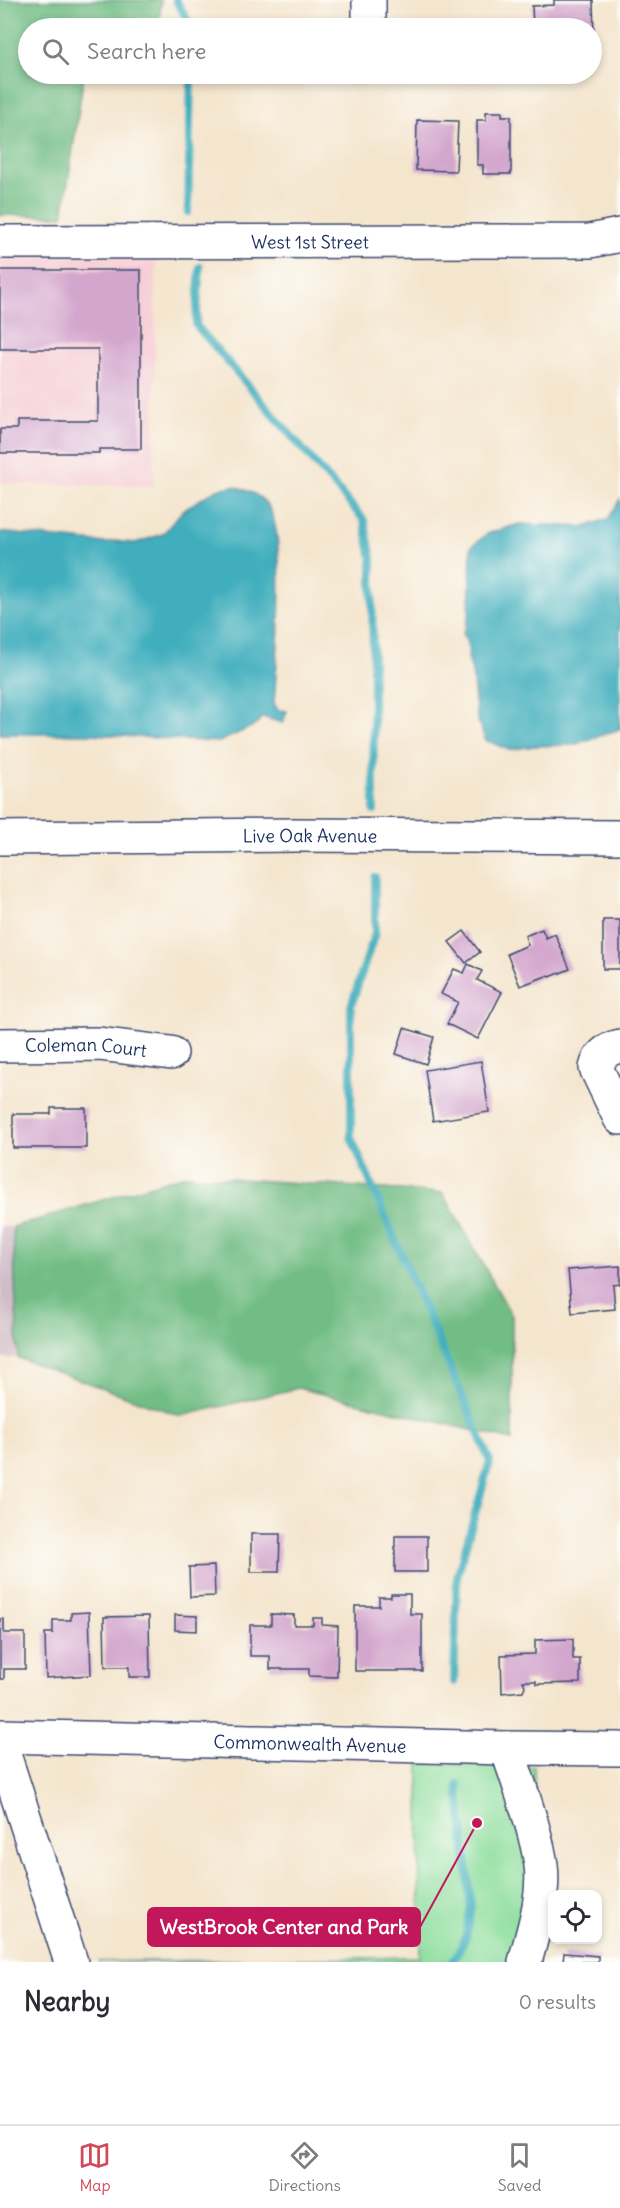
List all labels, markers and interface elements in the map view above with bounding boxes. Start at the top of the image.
search box [18,18,602,84]
icon: search [39,35,72,68]
text: Search here [87,37,206,65]
street label: West 1st Street [251,230,369,253]
street label: Live Oak Avenue [243,823,377,847]
street label: Coleman Court [25,1032,148,1061]
street label: Commonwealth Avenue [213,1730,407,1757]
map controls [548,1890,602,1944]
button: locate [548,1890,602,1944]
callout: WestBrook Center and Park [148,1908,420,1946]
text: WestBrook Center and Park [160,1914,408,1939]
text: Nearby [24,1985,110,2018]
text: 0 results [519,1989,596,2014]
tab: Map [78,2139,111,2195]
tab: Directions [268,2139,341,2195]
tab: Saved [498,2139,542,2195]

